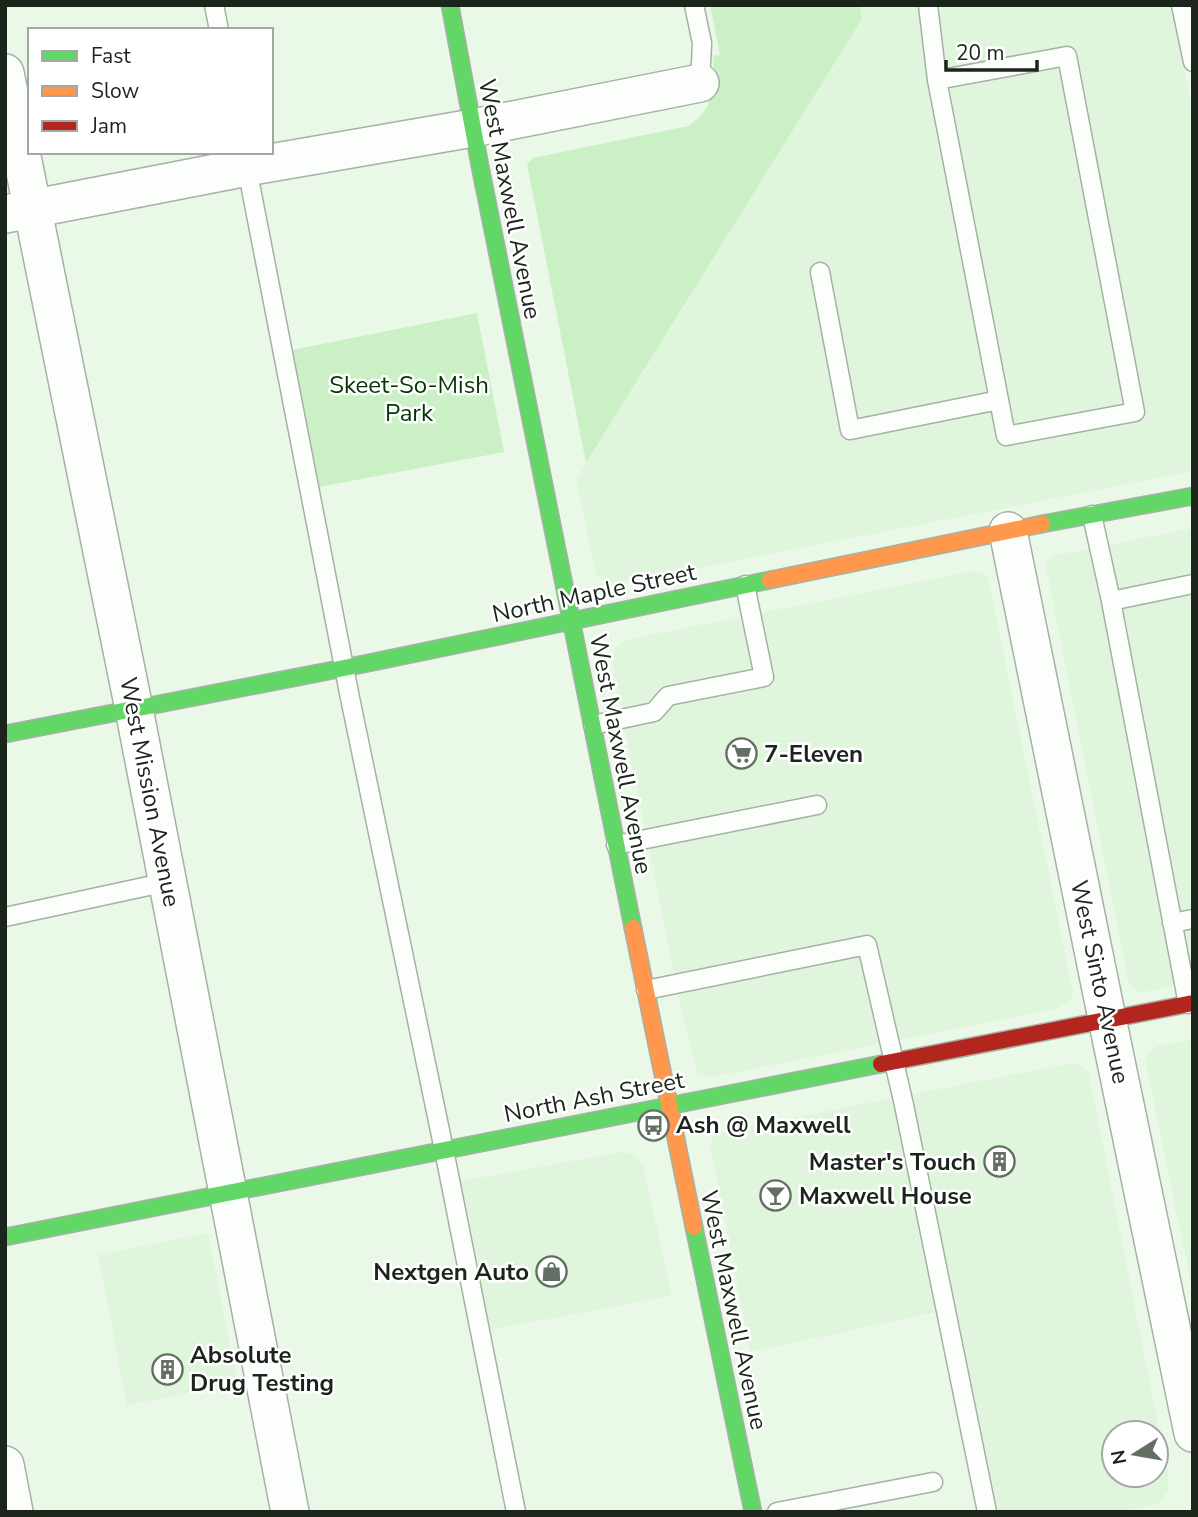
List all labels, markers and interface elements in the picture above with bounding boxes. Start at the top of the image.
legend [28,28,273,154]
scale bar [946,28,1037,72]
text: 20 m [956,39,1005,67]
text: Fast [91,42,131,70]
street label: West Maxwell Avenue [471,76,549,322]
text: Slow [91,77,140,105]
text: Jam [90,112,127,140]
park label: Skeet-So-Mish Park [329,369,489,429]
street label: North Maple Street [489,556,699,630]
street label: West Maxwell Avenue [582,631,660,877]
street label: West Mission Avenue [112,674,188,910]
supermarket icon: 7-Eleven [724,737,758,771]
place label: 7-Eleven [764,738,863,770]
street label: West Sinto Avenue [1063,877,1137,1087]
street label: North Ash Street [501,1064,687,1130]
bus stop icon: Ash @ Maxwell [636,1108,670,1142]
place label: Ash @ Maxwell [676,1109,851,1141]
building icon: Master's Touch [982,1145,1016,1179]
place label: Master's Touch [809,1146,976,1178]
bar icon: Maxwell House [759,1179,793,1213]
place label: Maxwell House [799,1180,972,1212]
street label: West Maxwell Avenue [693,1187,775,1433]
shop icon: Nextgen Auto [535,1255,569,1289]
place label: Nextgen Auto [373,1256,529,1288]
place label: Absolute Drug Testing [190,1339,334,1399]
building icon: Absolute Drug Testing [150,1352,184,1386]
north arrow [1100,1419,1170,1489]
text: N [1105,1448,1133,1467]

